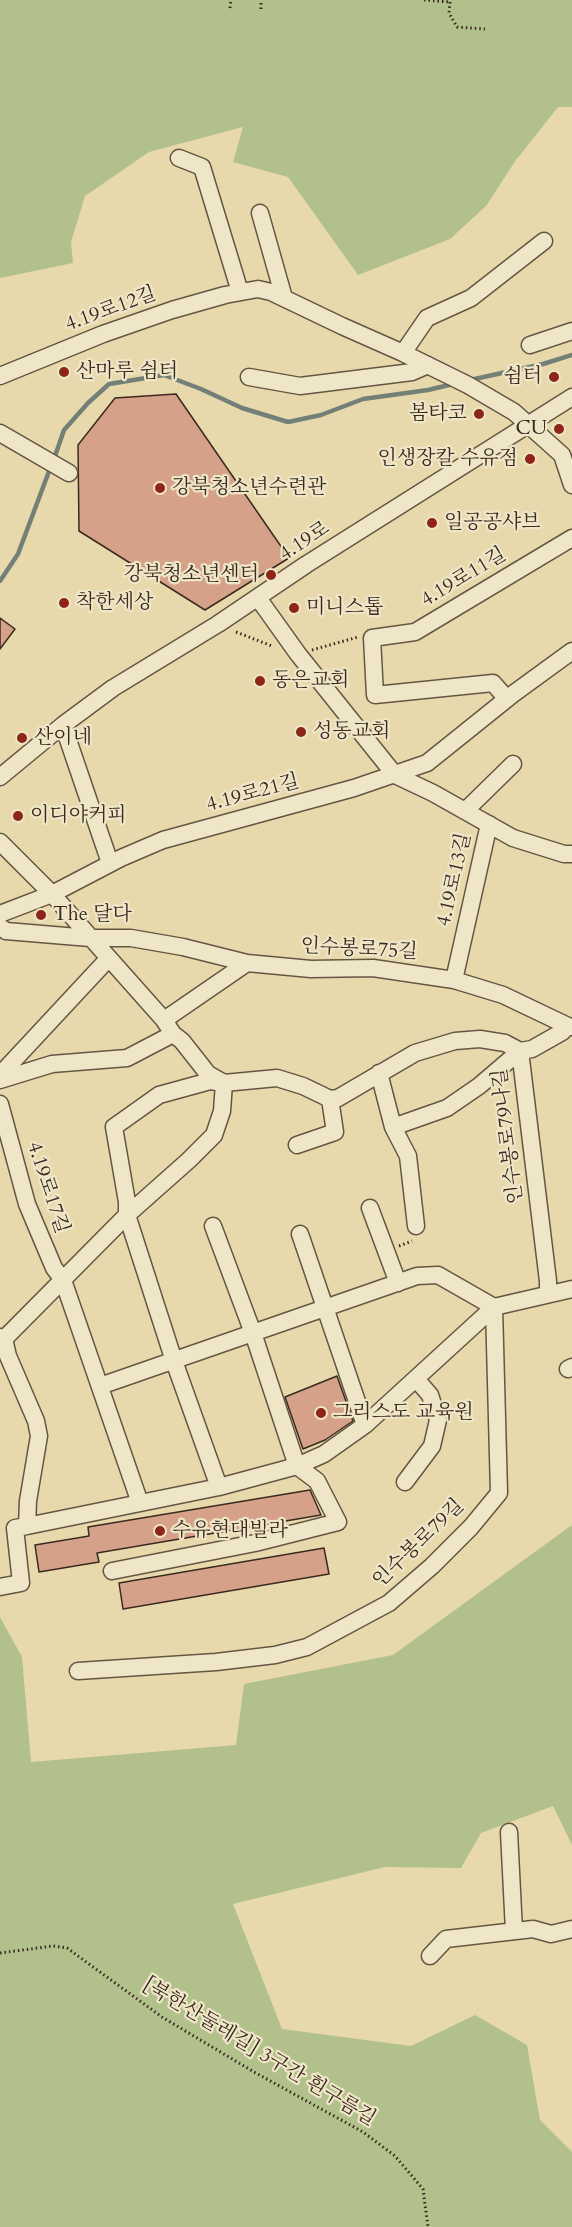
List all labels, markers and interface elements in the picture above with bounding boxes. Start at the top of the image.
street label: 4.19로12길 [62,282,160,338]
place label: 산마루 쉼터 [76,360,178,384]
marker: 산마루 쉼터 [57,365,71,379]
place label: 쉼터 [503,365,542,389]
marker: 쉼터 [547,370,561,384]
place label: 봄타코 [409,402,467,426]
marker: 봄타코 [472,407,486,421]
place label: CU [515,417,547,441]
marker: CU [552,422,566,436]
place label: 인생장칼 수유점 [377,447,518,471]
marker: 인생장칼 수유점 [523,452,537,466]
place label: 강북청소년수련관 [172,476,327,500]
marker: 강북청소년수련관 [153,481,167,495]
place label: 일공공샤브 [444,511,541,535]
marker: 일공공샤브 [425,516,439,530]
street label: 4.19로 [275,517,335,567]
street label: 4.19로11길 [417,543,511,613]
place label: 강북청소년센터 [124,563,259,587]
marker: 강북청소년센터 [264,568,278,582]
place label: 착한세상 [76,591,153,615]
marker: 착한세상 [57,596,71,610]
place label: 미니스톱 [306,596,383,620]
marker: 미니스톱 [287,601,301,615]
place label: 동은교회 [272,669,349,693]
marker: 동은교회 [253,674,267,688]
place label: 성동교회 [313,720,390,744]
marker: 성동교회 [294,725,308,739]
place label: 산이네 [34,726,92,750]
marker: 산이네 [15,731,29,745]
street label: 4.19로21길 [204,770,302,818]
place label: 이디야커피 [30,804,127,828]
marker: 이디야커피 [11,809,25,823]
street label: 4.19로13길 [433,831,477,929]
place label: The 달다 [53,903,132,927]
marker: The 달다 [34,908,48,922]
street label: 인수봉로75길 [300,935,418,965]
street label: 인수봉로79나길 [489,1067,529,1205]
street label: 4.19로17길 [21,1139,73,1237]
place label: 그리스도 교육원 [333,1401,474,1425]
marker: 그리스도 교육원 [314,1406,328,1420]
street label: 인수봉로79길 [369,1495,469,1593]
place label: 수유현대빌라 [172,1519,288,1543]
marker: 수유현대빌라 [153,1524,167,1538]
street label: [북한산둘레길] 3구간 흰구름길 [138,1974,380,2132]

